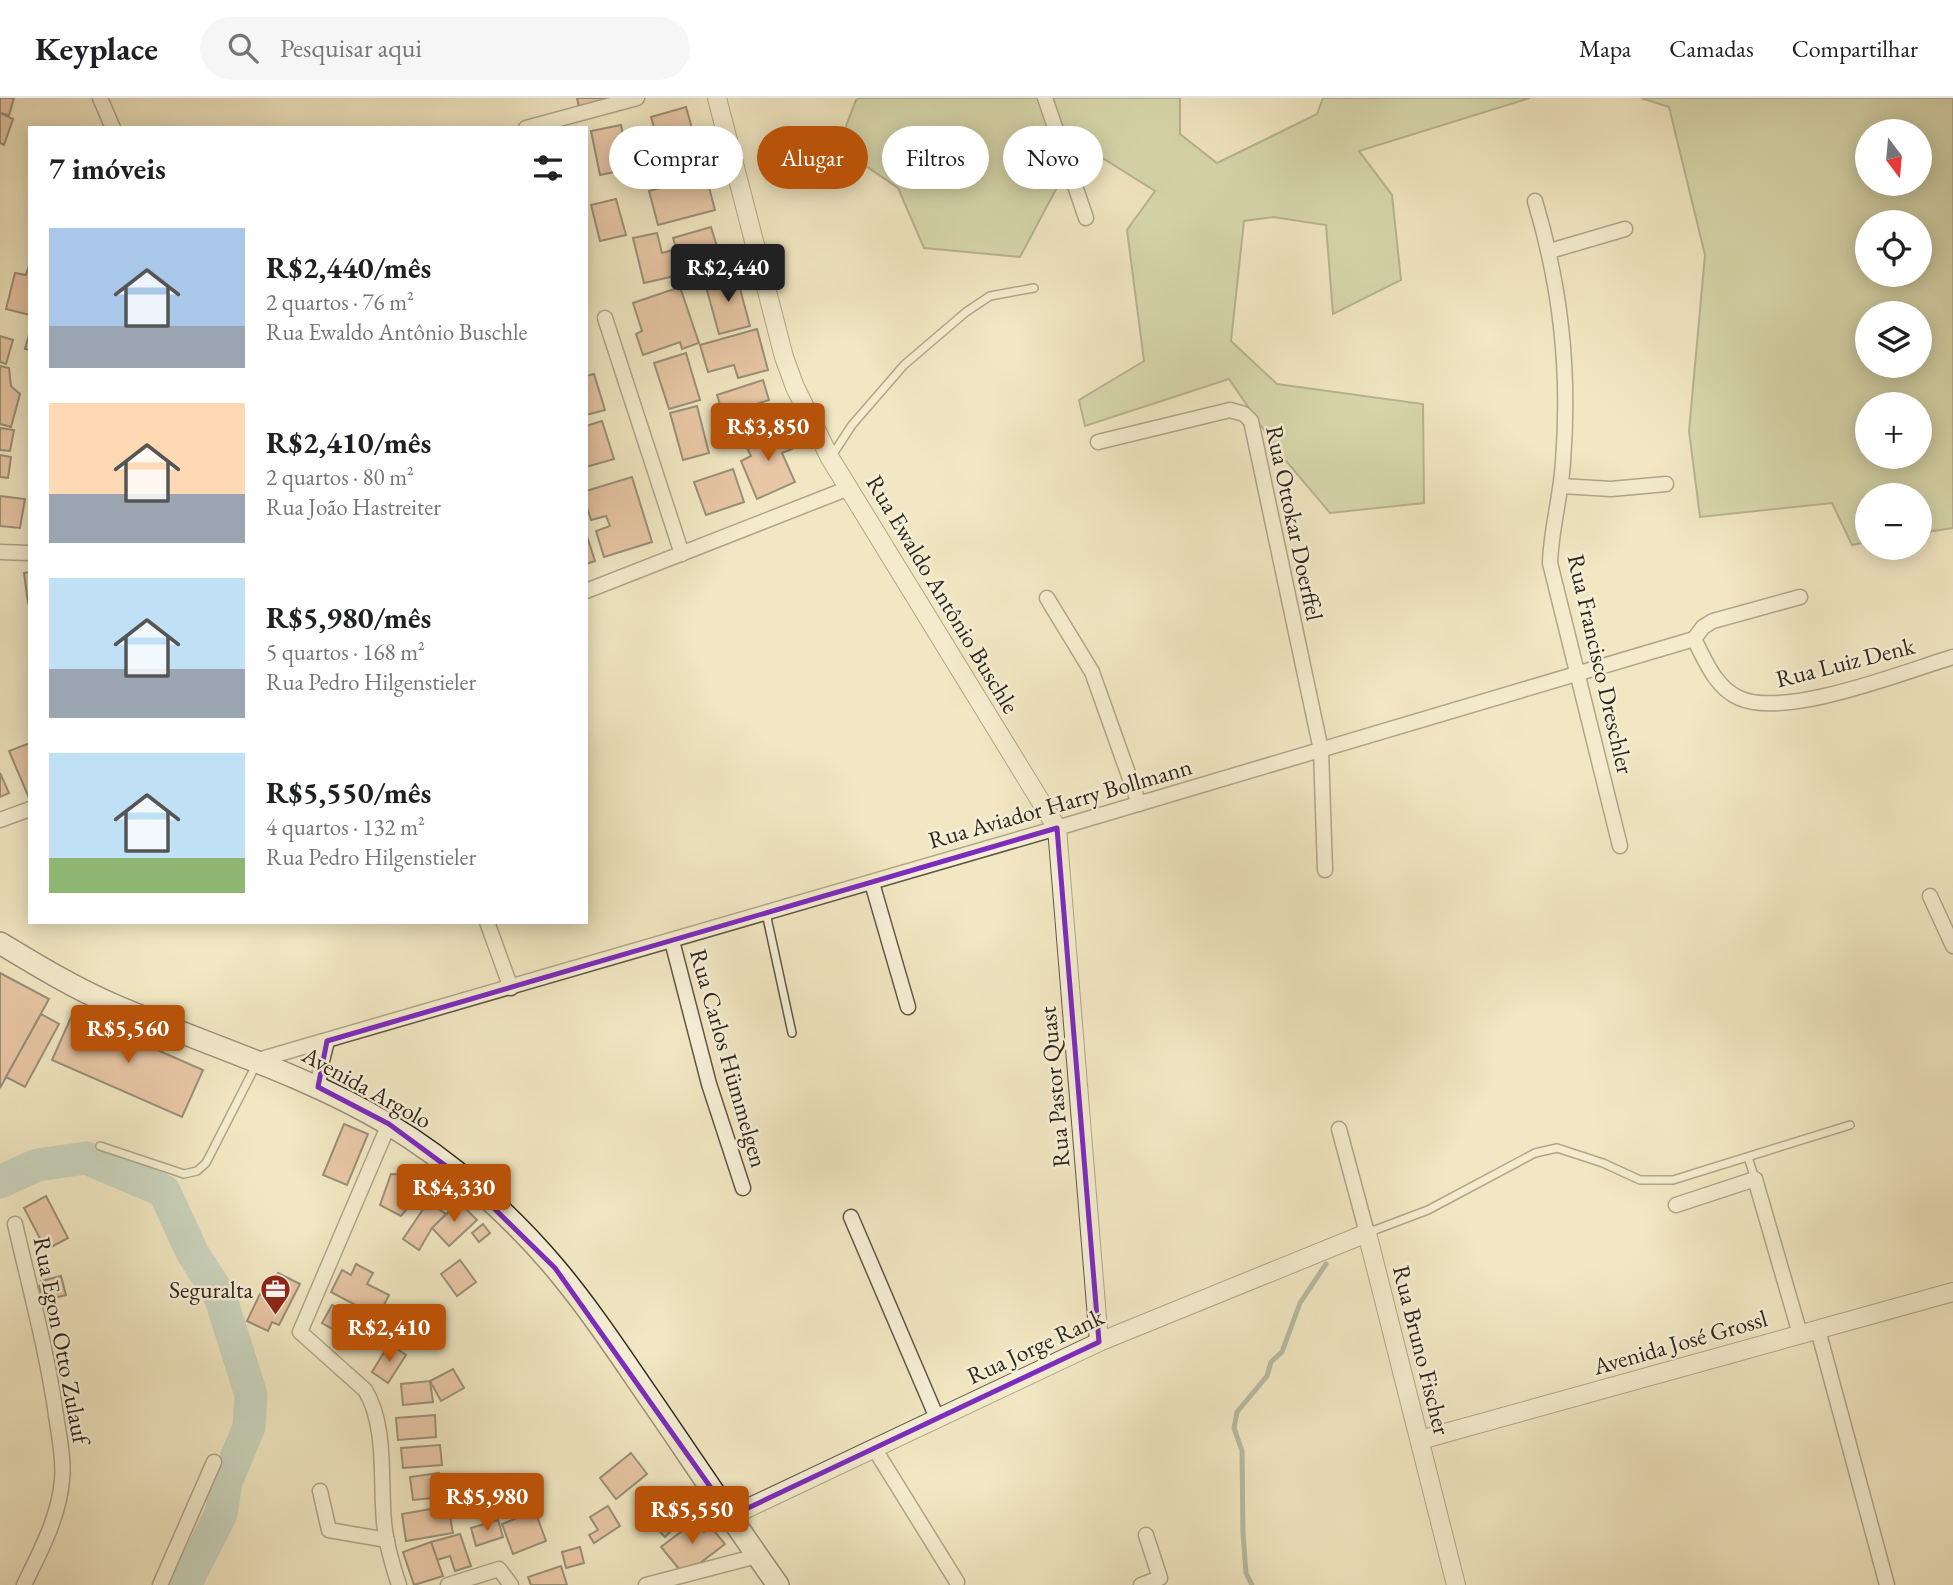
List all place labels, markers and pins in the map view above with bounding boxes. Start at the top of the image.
pin: R$2,440 [663,244,793,304]
pin: R$3,850 [703,404,833,463]
pin: R$5,560 [63,1006,193,1065]
pin: R$4,330 [389,1164,519,1224]
office icon: Seguralta [259,1272,293,1316]
place label: Seguralta [169,1274,253,1305]
pin: R$2,410 [324,1304,454,1364]
pin: R$5,980 [422,1474,552,1533]
pin: R$5,550 [627,1486,757,1546]

